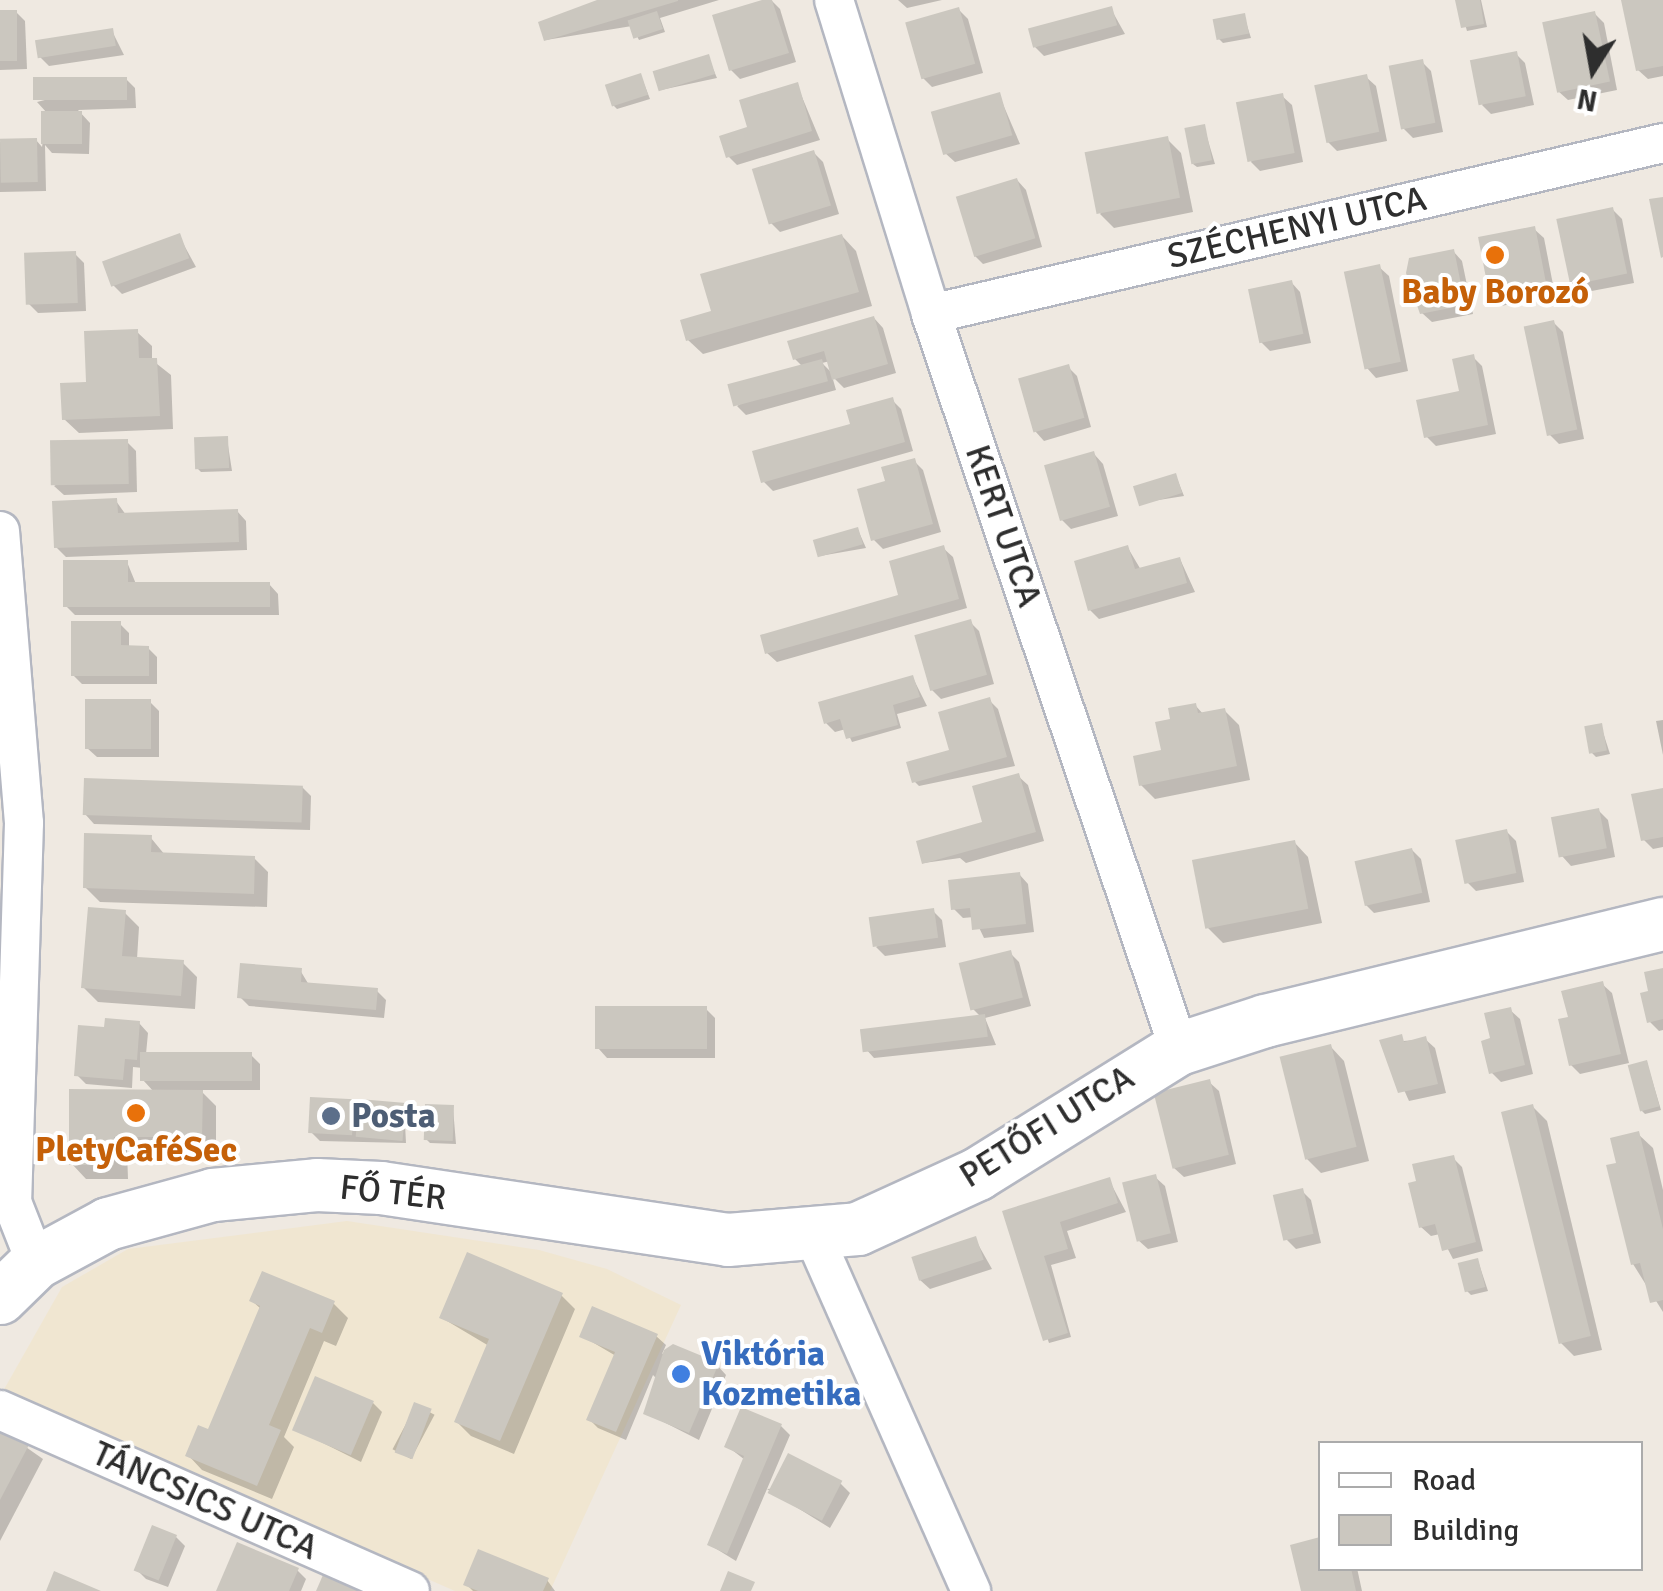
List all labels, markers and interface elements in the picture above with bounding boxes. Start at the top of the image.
north arrow [1543,20,1643,120]
text: N [1574,81,1600,118]
street label: SZÉCHENYI UTCA [1164,178,1430,278]
marker: Baby Borozó [1484,244,1506,266]
place label: Baby Borozó [1401,271,1589,313]
street label: KERT UTCA [956,440,1050,612]
street label: PETŐFI UTCA [952,1057,1142,1197]
place label: Posta [351,1095,436,1137]
marker: PletyCaféSec [125,1102,147,1124]
marker: Posta [320,1105,342,1127]
place label: PletyCaféSec [35,1129,237,1171]
street label: FŐ TÉR [338,1167,448,1219]
place label: Viktória Kozmetika [701,1333,862,1415]
marker: Viktória Kozmetika [670,1363,692,1385]
street label: TÁNCSICS UTCA [86,1433,324,1569]
legend [1318,1441,1643,1571]
text: Road [1412,1462,1476,1499]
text: Building [1412,1512,1519,1549]

